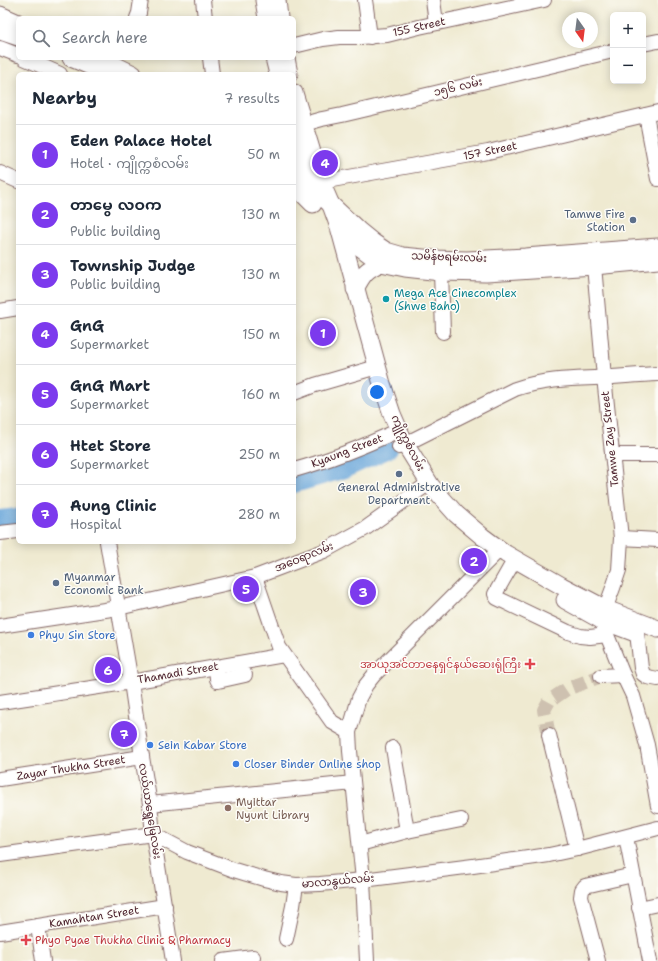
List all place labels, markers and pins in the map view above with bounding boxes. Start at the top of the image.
pin: 4 [312,148,338,178]
place label: Tamwe Fire Station [564,207,625,235]
marker: Tamwe Fire Station [628,215,638,225]
place label: Mega Ace Cinecomplex (Shwe Baho) [394,286,517,314]
marker: Mega Ace Cinecomplex (Shwe Baho) [381,294,391,304]
pin: 1 [310,318,336,348]
marker: General Administrative Department [394,469,404,479]
place label: General Administrative Department [338,480,460,508]
pin: 2 [461,546,487,576]
place label: Myanmar Economic Bank [64,570,144,598]
pin: 5 [233,574,259,604]
pin: 3 [350,577,376,607]
marker: Myanmar Economic Bank [51,578,61,588]
place label: Phyu Sin Store [39,628,116,643]
marker: Phyu Sin Store [26,630,36,640]
pin: 6 [95,655,121,685]
place label: အာယုအင်တာနေရှင်နယ်ဆေးရုံကြီး [360,657,521,673]
marker: အာယုအင်တာနေရှင်နယ်ဆေးရုံကြီး [524,658,536,670]
pin: 7 [111,719,137,749]
place label: Sein Kabar Store [158,738,247,753]
marker: Sein Kabar Store [145,740,155,750]
place label: Closer Binder Online shop [244,757,381,772]
marker: Closer Binder Online shop [231,759,241,769]
place label: Myittar Nyunt Library [236,795,310,823]
marker: Myittar Nyunt Library [223,803,233,813]
place label: Phyo Pyae Thukha Clinic & Pharmacy [35,933,231,948]
marker: Phyo Pyae Thukha Clinic & Pharmacy [20,934,32,946]

